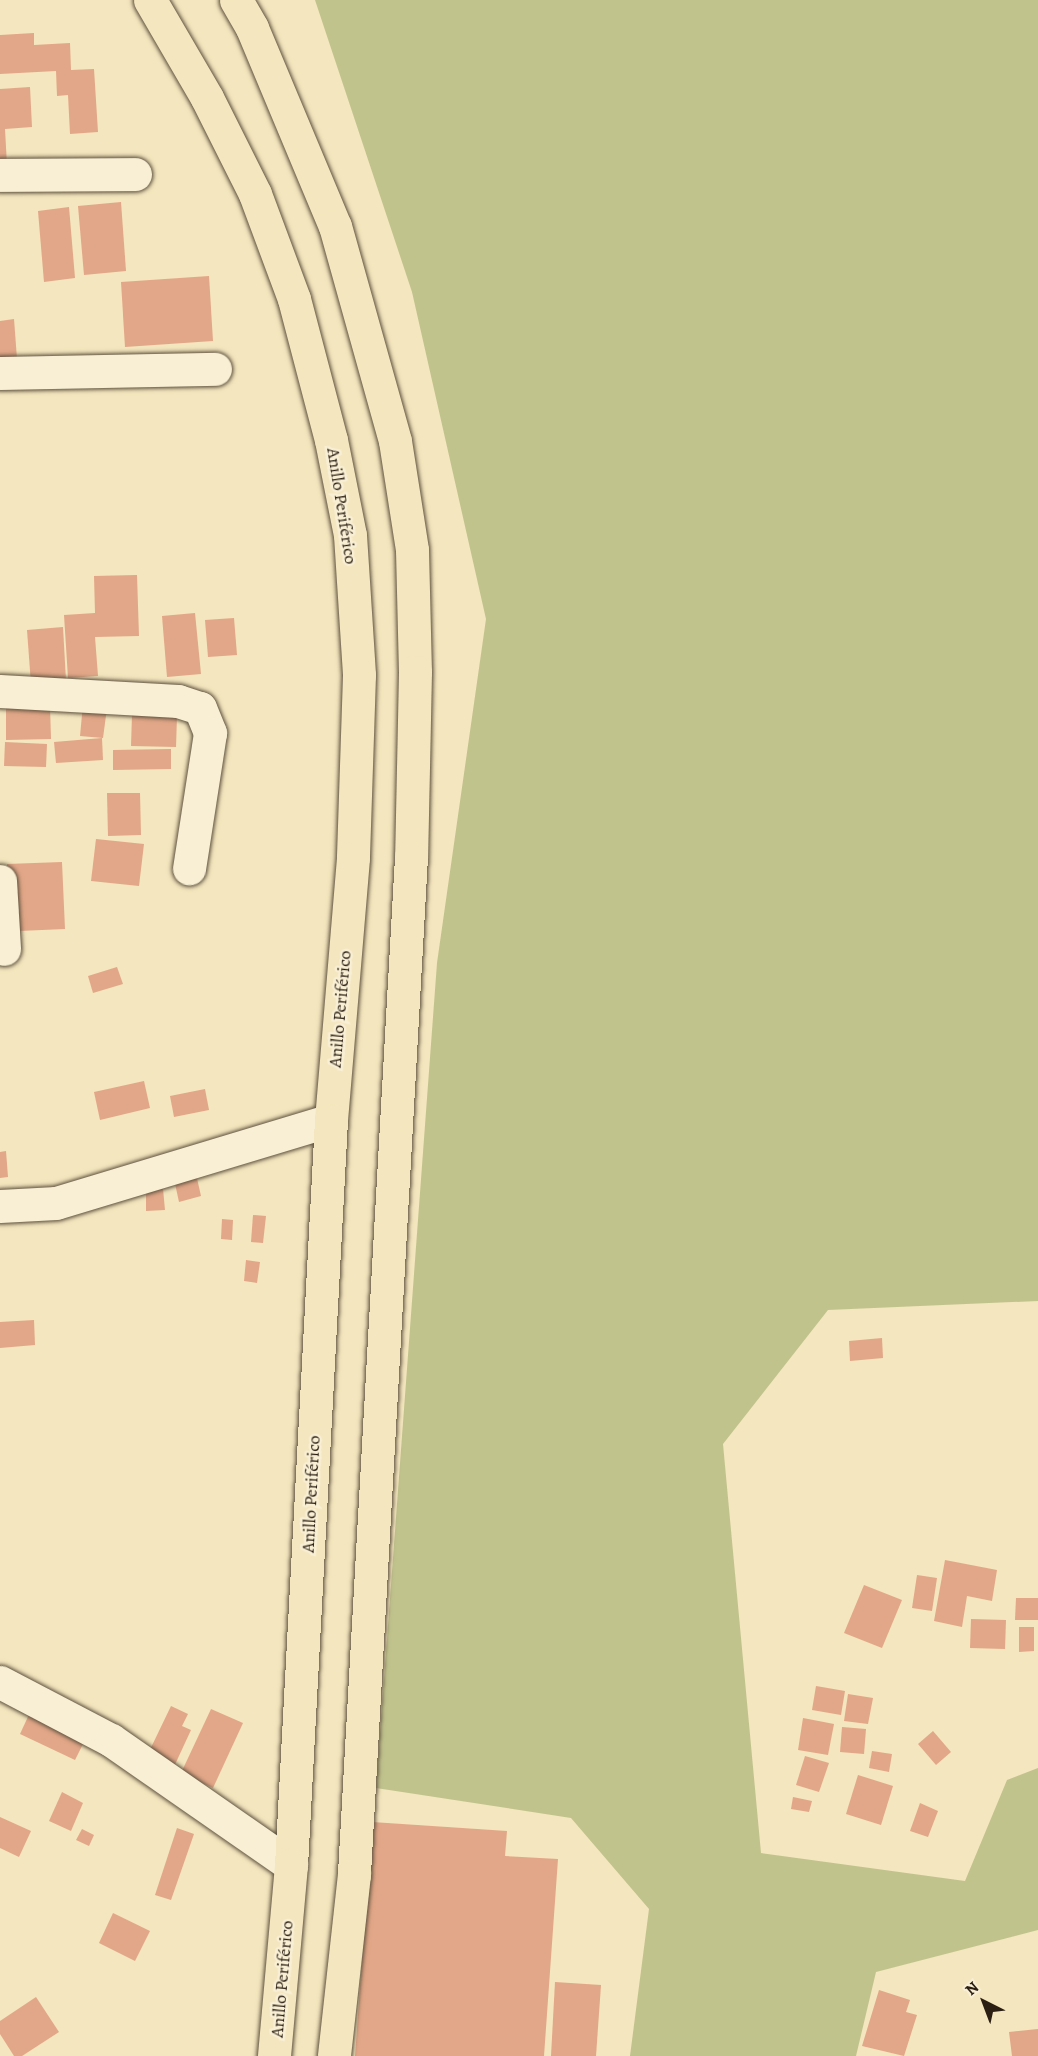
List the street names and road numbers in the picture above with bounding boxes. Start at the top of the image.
street label: Anillo Periférico [322,446,362,566]
street label: Anillo Periférico [324,950,356,1068]
street label: Anillo Periférico [297,1435,325,1553]
street label: Anillo Periférico [266,1920,298,2038]

